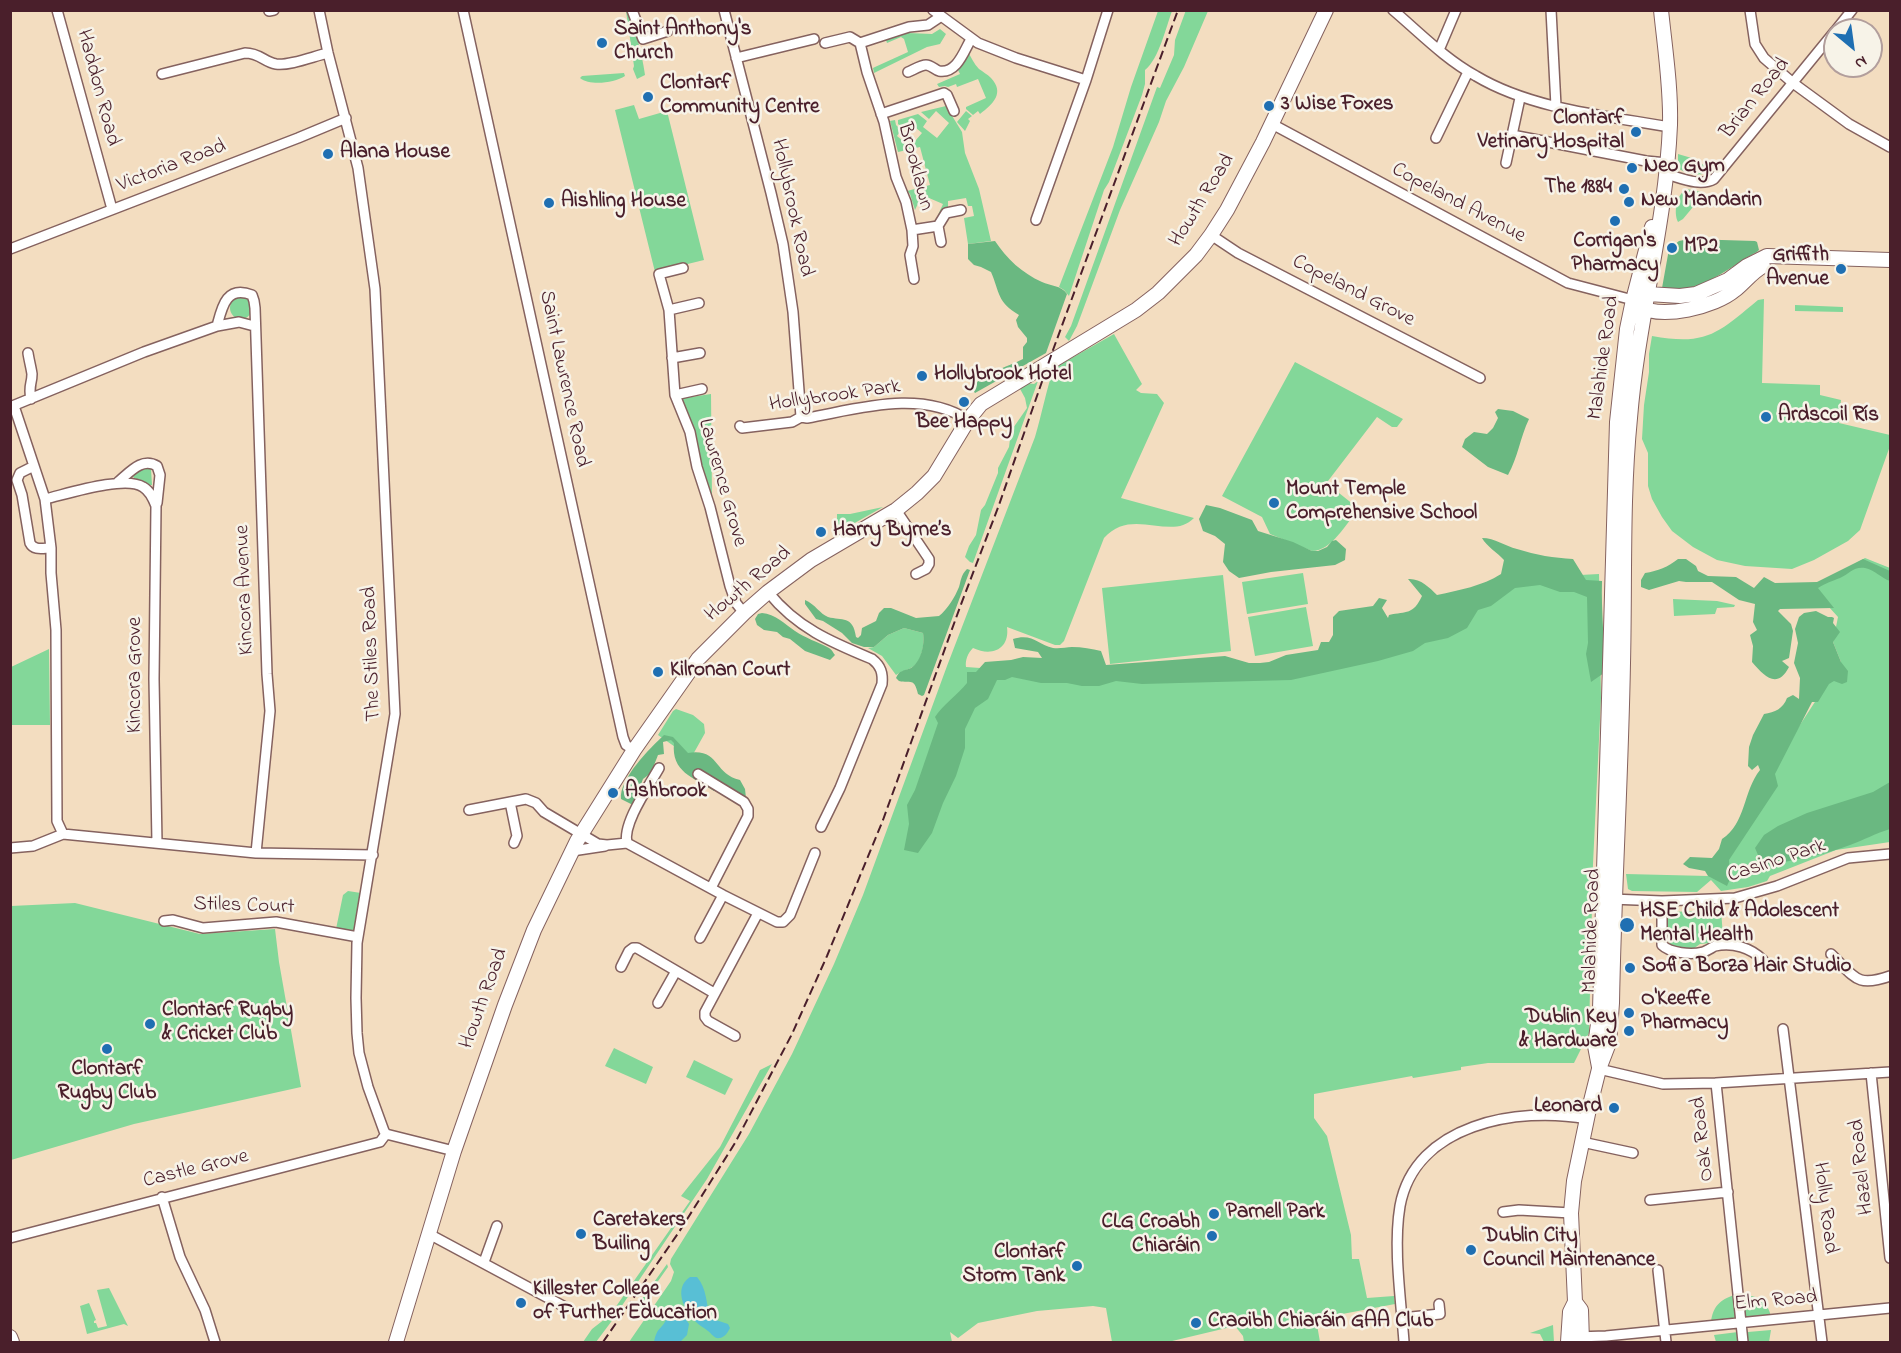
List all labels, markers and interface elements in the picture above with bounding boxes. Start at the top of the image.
place label: Saint Anthony's Church [614,18,751,68]
north arrow [1823,18,1883,78]
street label: Haddon Road [69,27,125,149]
marker: Saint Anthony's Church [595,36,609,50]
text: N [1850,49,1871,75]
street label: Brian Road [1716,53,1796,145]
place label: Clontarf Community Centre [660,72,819,122]
marker: Clontarf Community Centre [641,90,655,104]
place label: 3 Wise Foxes [1281,93,1394,119]
marker: 3 Wise Foxes [1262,99,1276,113]
place label: Clontarf Vetinary Hospital [1478,107,1624,157]
street label: Brooklawn [890,120,938,214]
marker: Clontarf Vetinary Hospital [1629,125,1643,139]
street label: Victoria Road [114,135,230,199]
street label: Hollybrook Road [764,137,818,279]
place label: Alana House [340,141,450,167]
marker: Alana House [321,147,335,161]
street label: Howth Road [1165,150,1241,252]
place label: Neo Gym [1644,155,1725,181]
street label: Copeland Avenue [1387,158,1529,250]
marker: Neo Gym [1625,161,1639,175]
place label: The 1884 [1544,176,1612,202]
marker: The 1884 [1617,182,1631,196]
place label: New Mandarin [1641,189,1762,215]
place label: Aishling House [561,190,686,216]
marker: New Mandarin [1622,195,1636,209]
marker: Aishling House [542,196,556,210]
marker: Corrigan's Pharmacy [1608,214,1622,228]
place label: Corrigan's Pharmacy [1571,230,1659,280]
place label: MP2 [1684,235,1718,261]
marker: MP2 [1665,241,1679,255]
place label: Griffith Avenue [1766,244,1829,294]
street label: Copeland Grove [1287,250,1419,334]
marker: Griffith Avenue [1834,262,1848,276]
street label: Saint Lawrence Road [532,288,594,470]
street label: Malahide Road [1584,294,1626,422]
place label: Hollybrook Hotel [934,363,1072,389]
marker: Hollybrook Hotel [915,369,929,383]
street label: Hollybrook Park [768,375,902,419]
marker: Bee Happy [957,395,971,409]
place label: Ardscoil Rís [1778,404,1879,430]
marker: Ardscoil Rís [1759,410,1773,424]
place label: Bee Happy [916,411,1012,437]
street label: Lawrence Grove [691,416,751,550]
place label: Mount Temple Comprehensive School [1286,478,1477,528]
marker: Mount Temple Comprehensive School [1267,496,1281,510]
place label: Harry Byrne’s [833,519,951,545]
street label: Kincora Avenue [231,524,261,656]
marker: Harry Byrne’s [814,525,828,539]
street label: Howth Road [701,542,797,628]
street label: The Stiles Road [358,586,388,722]
street label: Kincora Grove [124,617,150,733]
place label: Kilronan Court [670,659,790,685]
marker: Kilronan Court [651,665,665,679]
place label: Ashbrook [625,780,707,806]
marker: Ashbrook [606,786,620,800]
street label: Casino Park [1725,834,1829,890]
street label: Malahide Road [1578,868,1608,994]
street label: Stiles Court [193,893,295,921]
place label: HSE Child & Adolescent Mental Health [1640,900,1839,950]
marker: HSE Child & Adolescent Mental Health [1618,916,1636,934]
street label: Howth Road [455,945,515,1053]
place label: Sofia Borza Hair Studio [1642,955,1852,981]
marker: Sofia Borza Hair Studio [1623,961,1637,975]
place label: O'Keeffe Pharmacy [1641,988,1728,1038]
place label: Clontarf Rugby & Cricket Club [162,999,293,1049]
place label: Dublin Key & Hardware [1519,1006,1617,1056]
marker: O'Keeffe Pharmacy [1622,1006,1636,1020]
marker: Clontarf Rugby & Cricket Club [143,1017,157,1031]
marker: Dublin Key & Hardware [1622,1024,1636,1038]
marker: Clontarf Rugby Club [100,1042,114,1056]
place label: Clontarf Rugby Club [58,1058,156,1108]
place label: Leonard [1534,1095,1602,1121]
street label: Oak Road [1687,1095,1721,1183]
marker: Leonard [1607,1101,1621,1115]
street label: Hazel Road [1845,1118,1881,1216]
street label: Castle Grove [141,1145,251,1195]
street label: Holly Road [1806,1161,1842,1255]
place label: Parnell Park [1226,1201,1325,1227]
marker: Parnell Park [1207,1207,1221,1221]
place label: Caretakers Builing [593,1209,686,1259]
place label: CLG Croabh Chiaráin [1102,1211,1200,1261]
place label: Dublin City Council Maintenance [1483,1225,1655,1275]
marker: Caretakers Builing [574,1227,588,1241]
marker: CLG Croabh Chiaráin [1205,1229,1219,1243]
place label: Clontarf Storm Tank [963,1241,1065,1291]
marker: Dublin City Council Maintenance [1464,1243,1478,1257]
marker: Clontarf Storm Tank [1070,1259,1084,1273]
place label: Killester College of Further Education [533,1278,717,1328]
street label: Elm Road [1733,1286,1819,1318]
marker: Killester College of Further Education [514,1296,528,1310]
place label: Craoibh Chiaráin GAA Club [1208,1310,1433,1336]
marker: Craoibh Chiaráin GAA Club [1189,1316,1203,1330]

